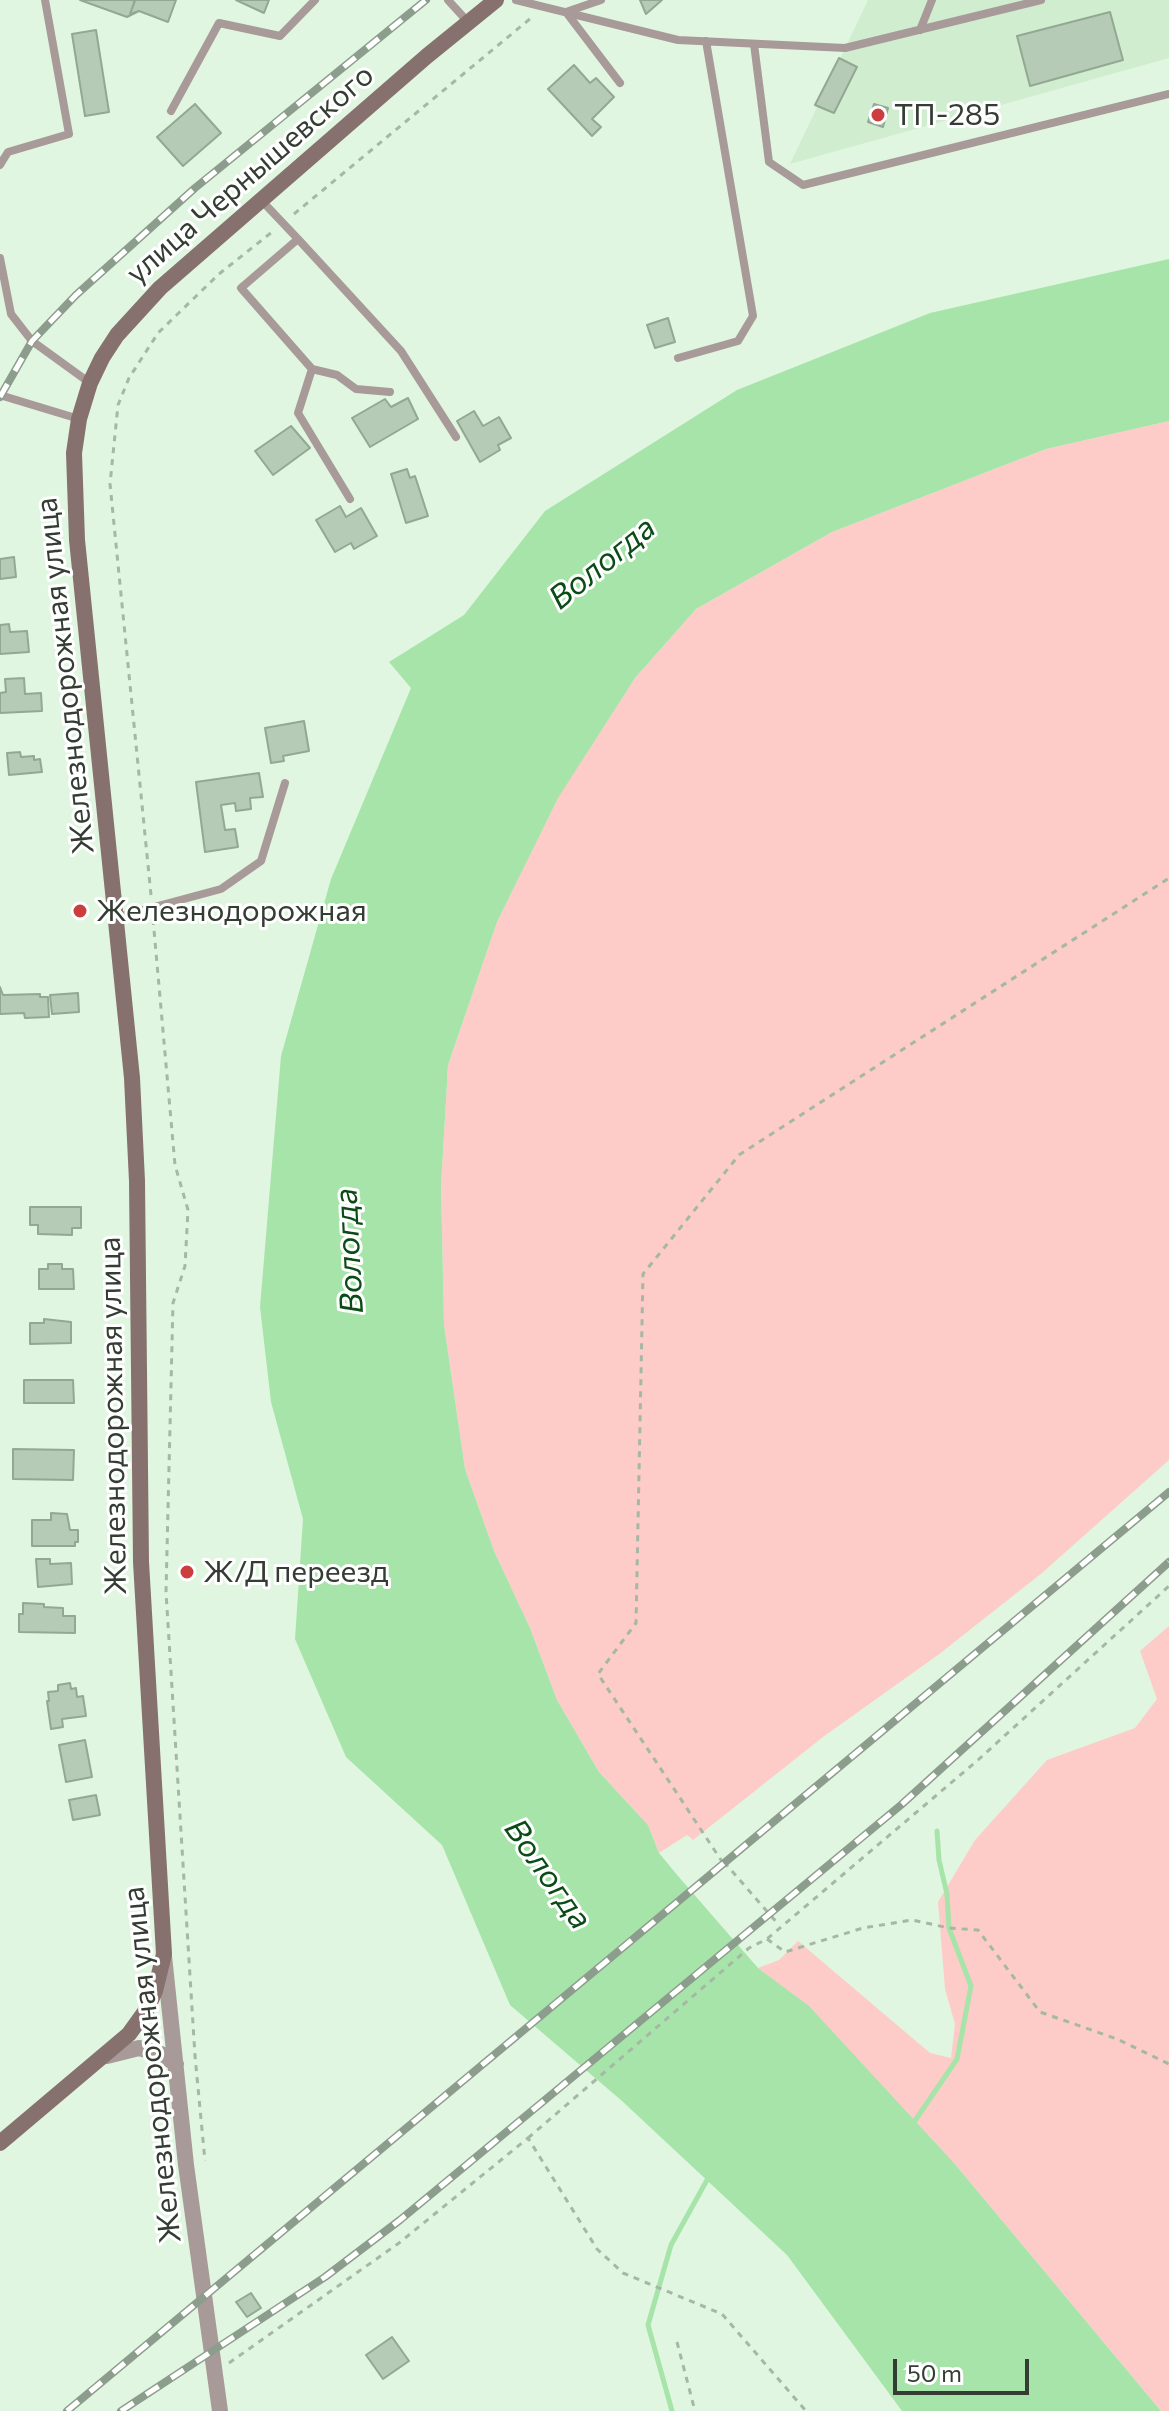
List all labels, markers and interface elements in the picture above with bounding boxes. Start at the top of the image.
street label: улица Чернышевского [119,57,381,291]
place label: ТП-285 [894,97,1000,133]
marker: ТП-285 [869,106,887,124]
street label: Железнодорожная улица [28,496,102,856]
water label: Вологда [541,508,663,618]
place label: Железнодорожная [96,893,367,929]
marker: Железнодорожная [71,902,89,920]
water label: Вологда [327,1187,371,1315]
street label: Железнодорожная улица [92,1236,134,1596]
place label: Ж/Д переезд [203,1554,388,1590]
marker: Ж/Д переезд [178,1563,196,1581]
water label: Вологда [496,1811,600,1937]
street label: Железнодорожная улица [115,1885,189,2245]
scale bar [897,2343,1033,2393]
text: 50 m [907,2358,962,2387]

